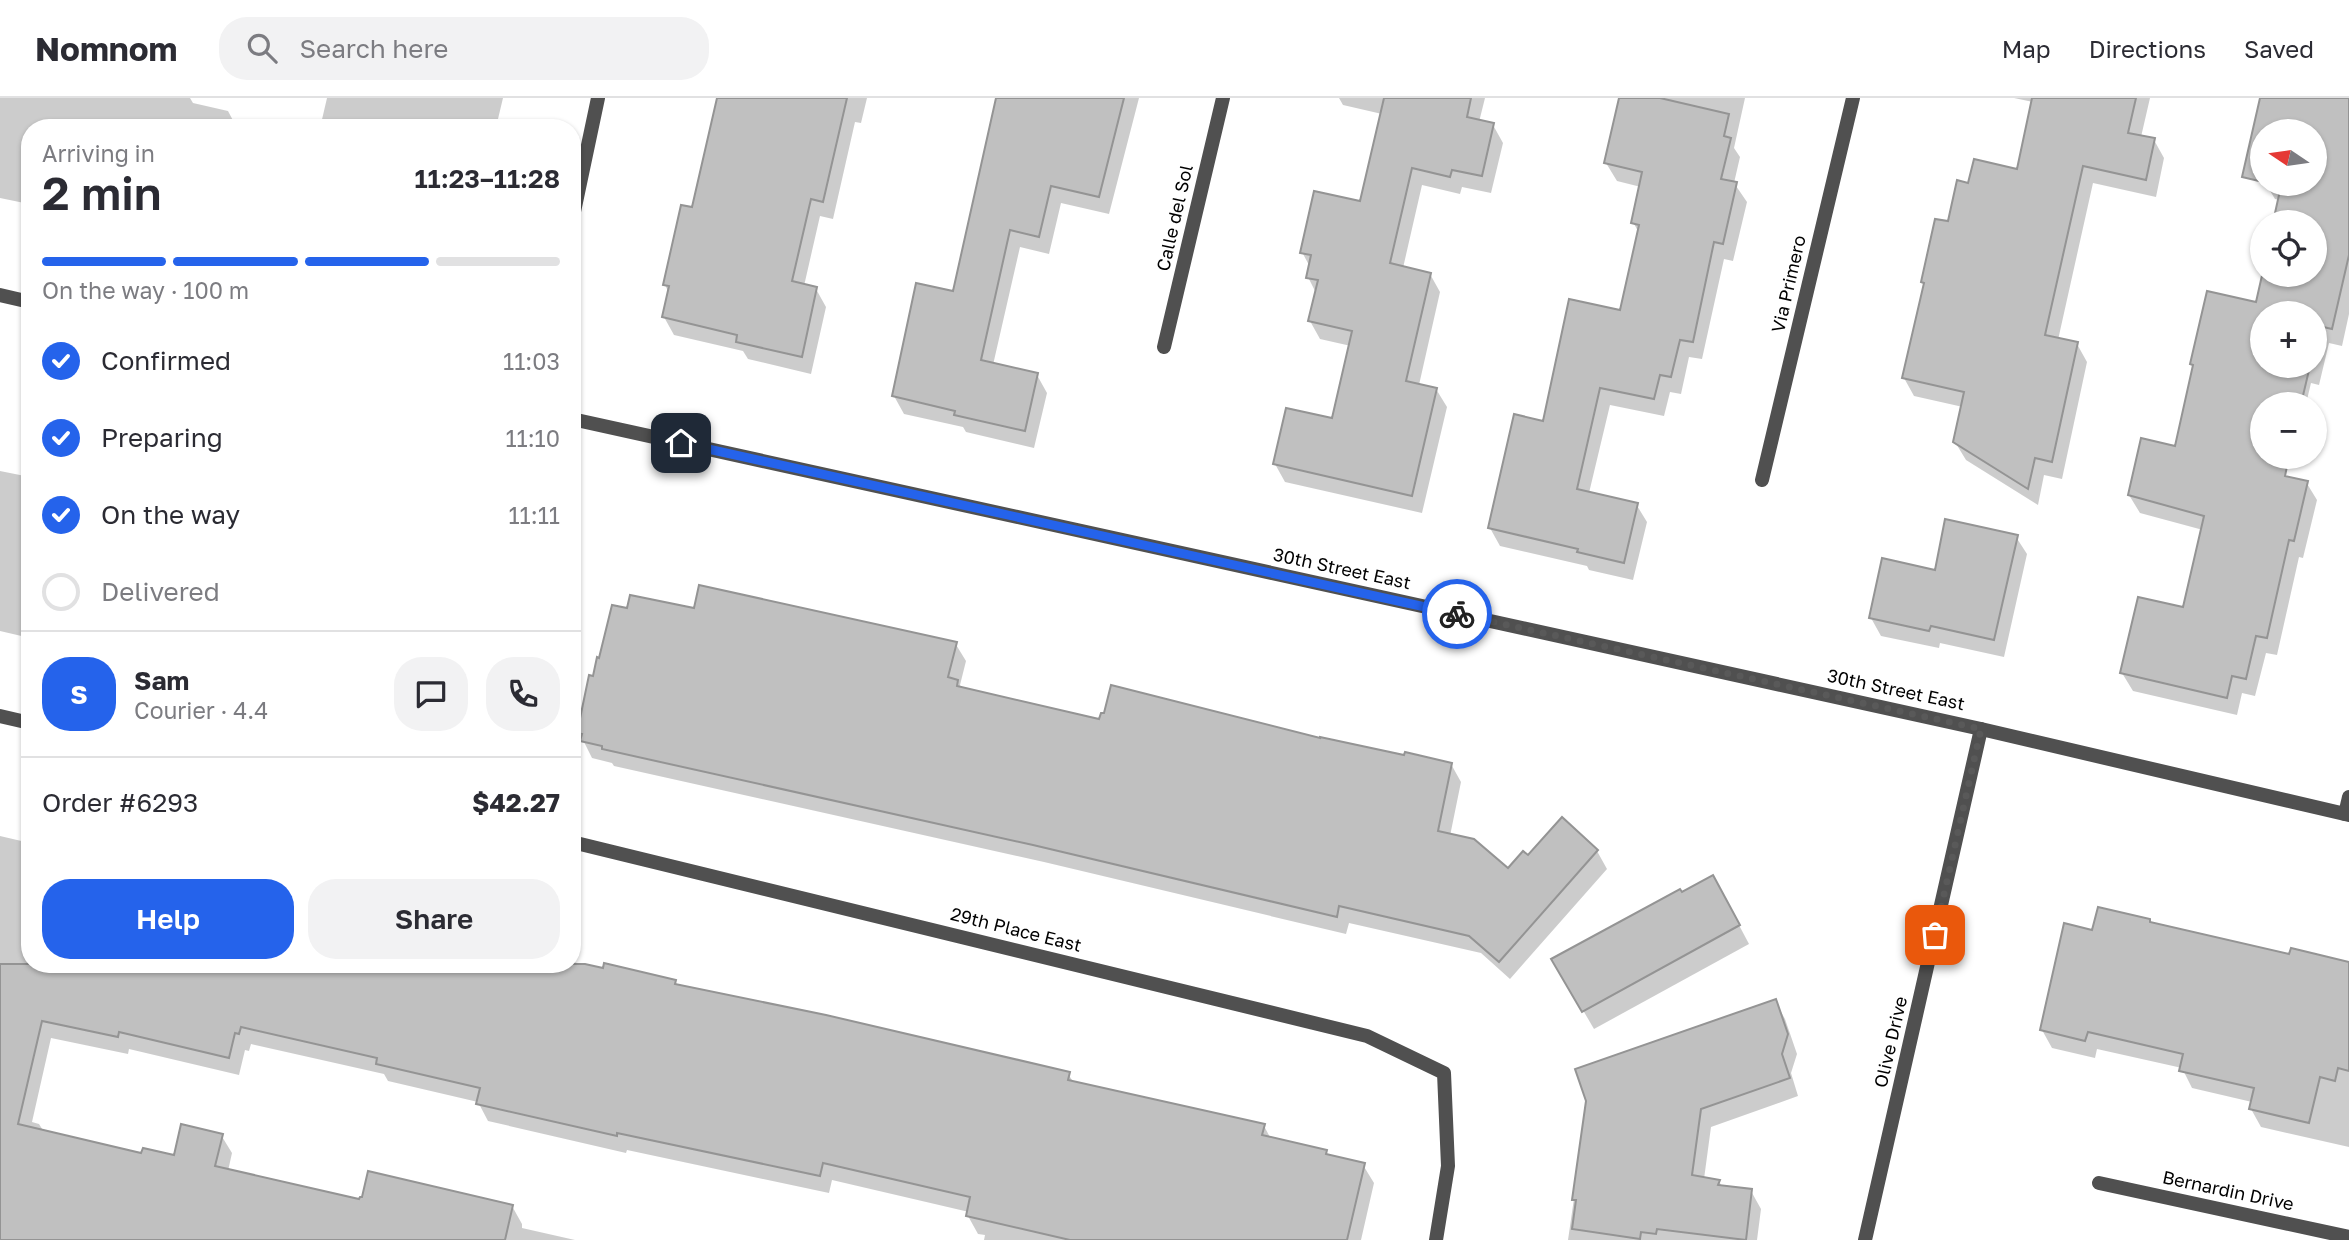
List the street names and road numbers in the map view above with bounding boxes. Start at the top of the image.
street label: Calle del Sol [1151,162,1197,273]
street label: Via Primero [1766,233,1810,335]
street label: 30th Street East [1271,543,1413,593]
street label: 30th Street East [1825,664,1967,714]
street label: 29th Place East [948,902,1084,956]
street label: Olive Drive [1869,994,1911,1090]
street label: Bernardin Drive [2161,1165,2296,1215]

